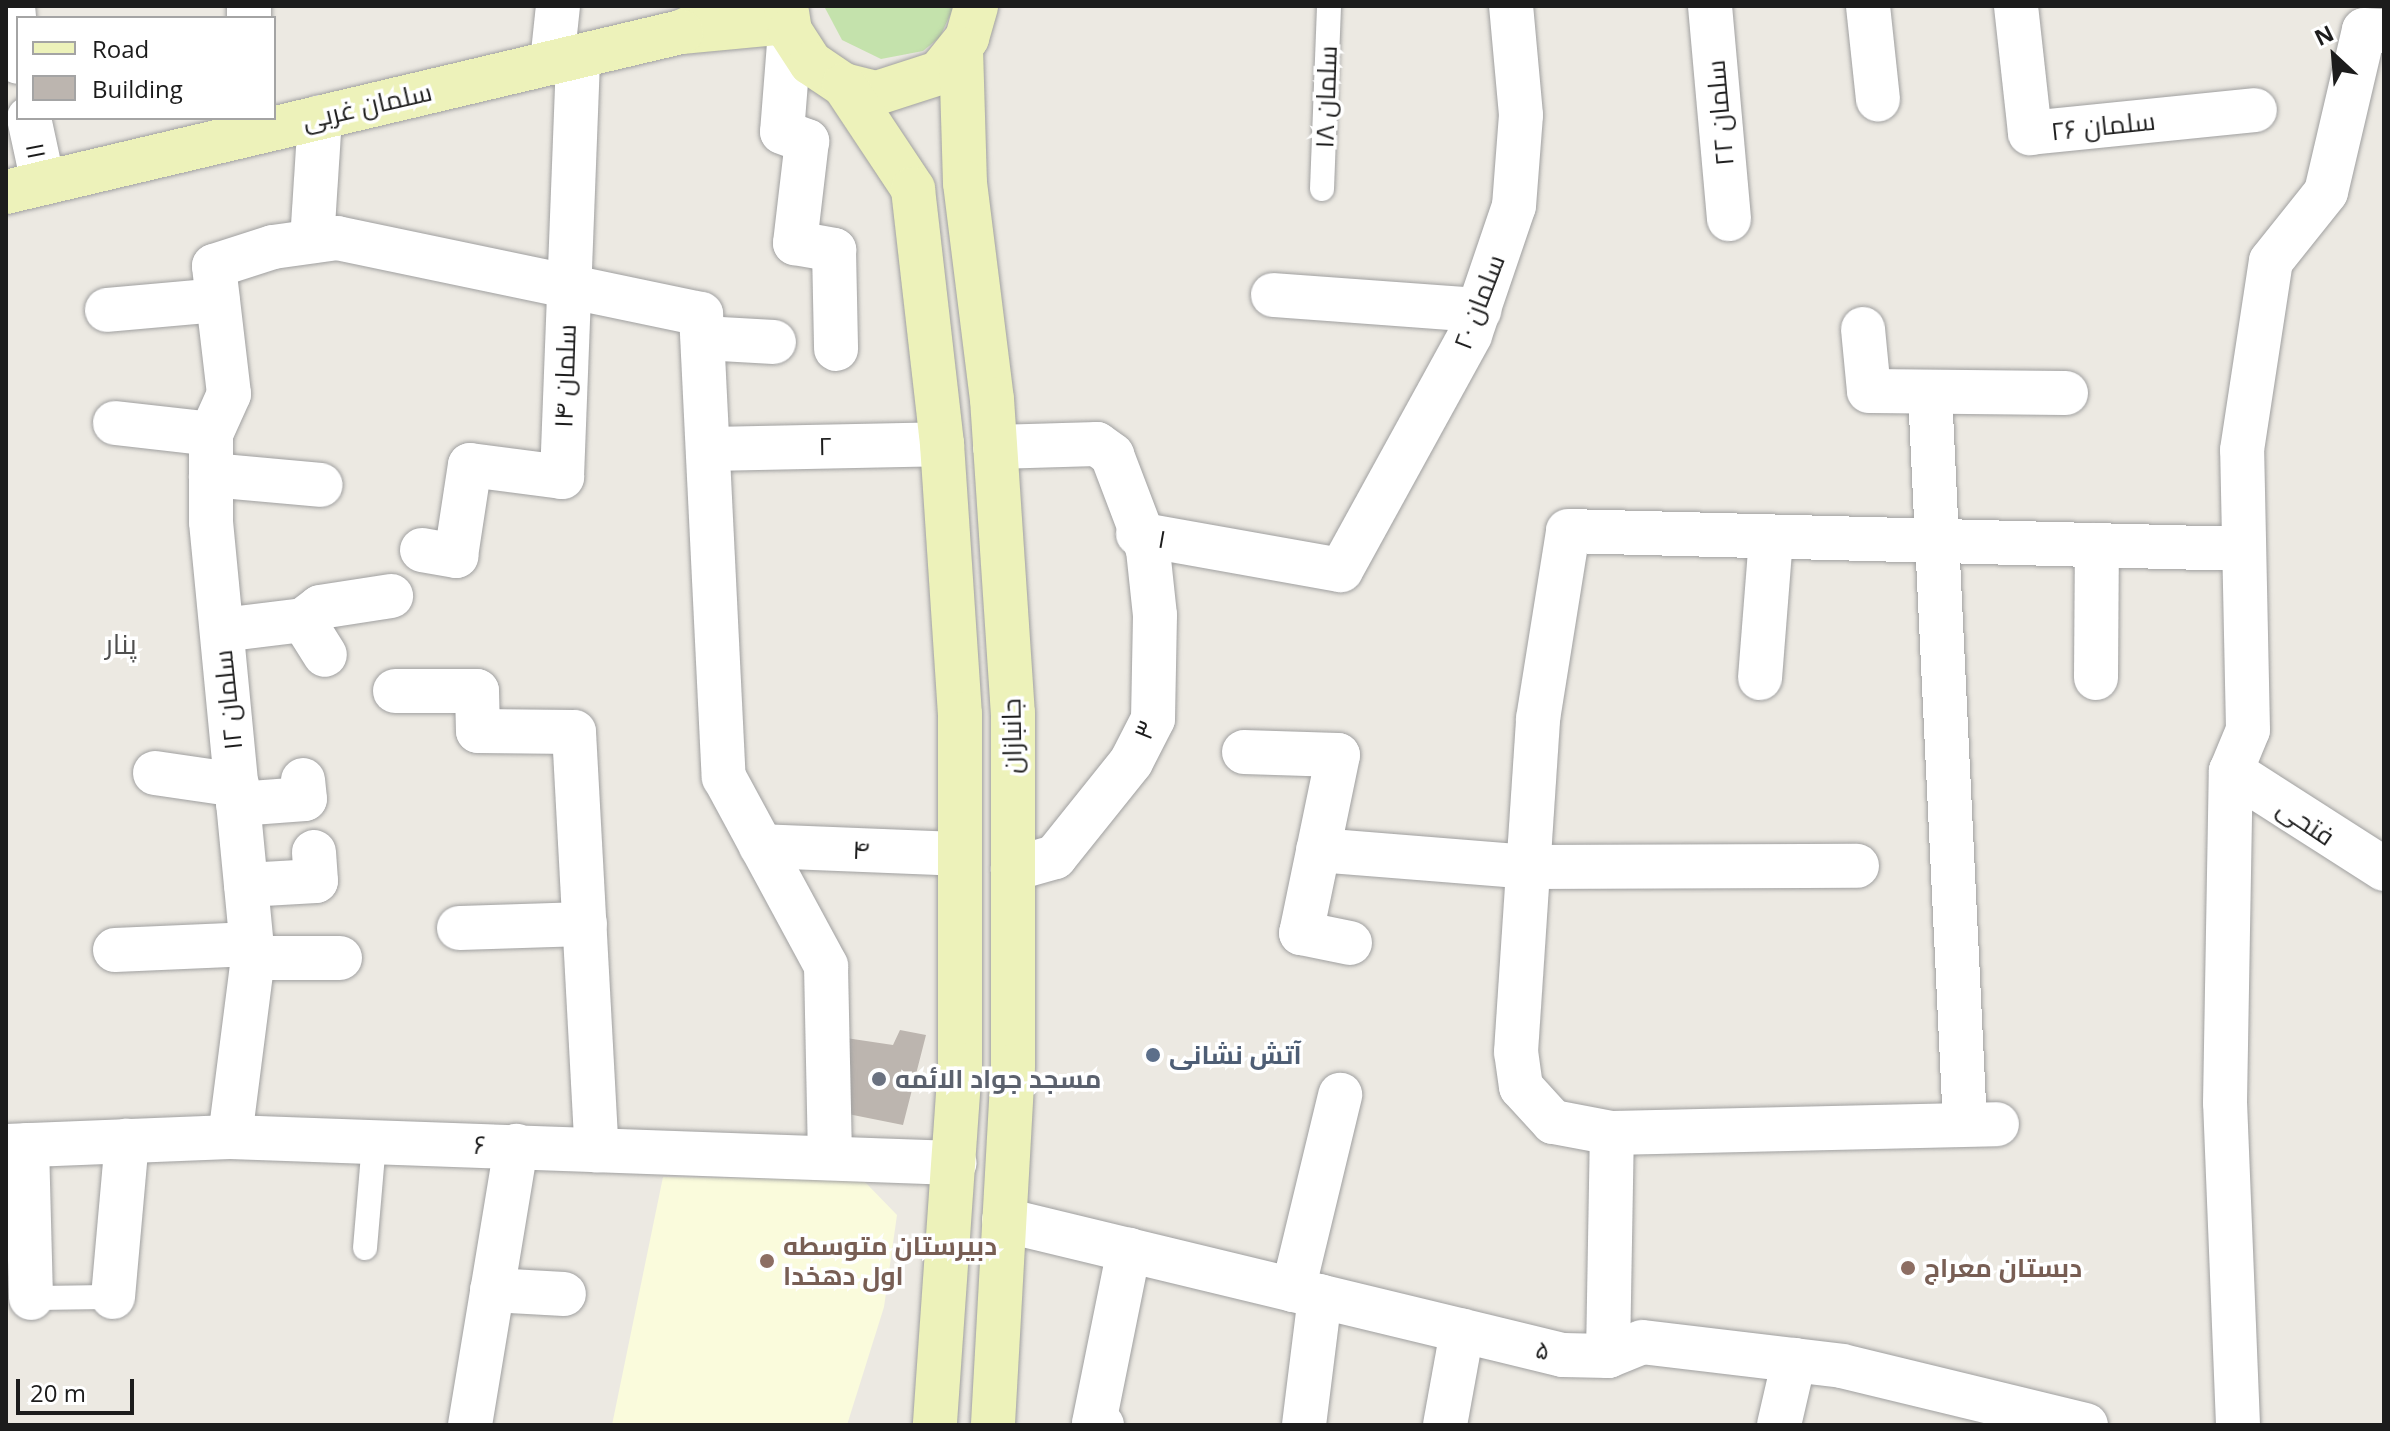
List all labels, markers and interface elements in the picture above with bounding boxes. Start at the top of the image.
legend [16,16,276,120]
north arrow [2294,16,2374,96]
text: N [2309,17,2338,52]
text: Road [92,32,149,65]
street label: سلمان ۱۸ [1309,45,1343,149]
street label: سلمان ۲۲ [1700,59,1740,167]
text: Building [92,72,183,105]
street label: سلمان غربی [299,76,435,136]
street label: سلمان ۲۶ [2049,105,2157,147]
street label: ۱۱ [19,140,53,162]
street label: سلمان ۲۰ [1447,250,1511,354]
street label: سلمان ۱۴ [548,323,582,429]
street label: ۲ [818,430,832,462]
street label: ۱ [1155,523,1169,555]
district label: پنار [105,626,137,660]
street label: سلمان ۱۲ [207,648,249,752]
street label: جانبازان [996,698,1028,774]
street label: ۳ [1127,716,1163,744]
street label: فتحی [2272,792,2340,852]
street label: ۴ [852,834,870,866]
place label: آتش نشانی [1169,1039,1302,1071]
marker: آتش نشانی [1144,1046,1162,1064]
place label: مسجد جواد الائمه [895,1063,1101,1095]
marker: مسجد جواد الائمه [870,1070,888,1088]
street label: ۶ [473,1129,487,1161]
place label: دبیرستان متوسطه اول دهخدا [783,1230,997,1292]
marker: دبیرستان متوسطه اول دهخدا [758,1252,776,1270]
place label: دبستان معراج [1924,1252,2082,1284]
marker: دبستان معراج [1899,1259,1917,1277]
street label: ۵ [1532,1333,1554,1367]
scale bar [20,1363,138,1413]
text: 20 m [30,1376,86,1409]

